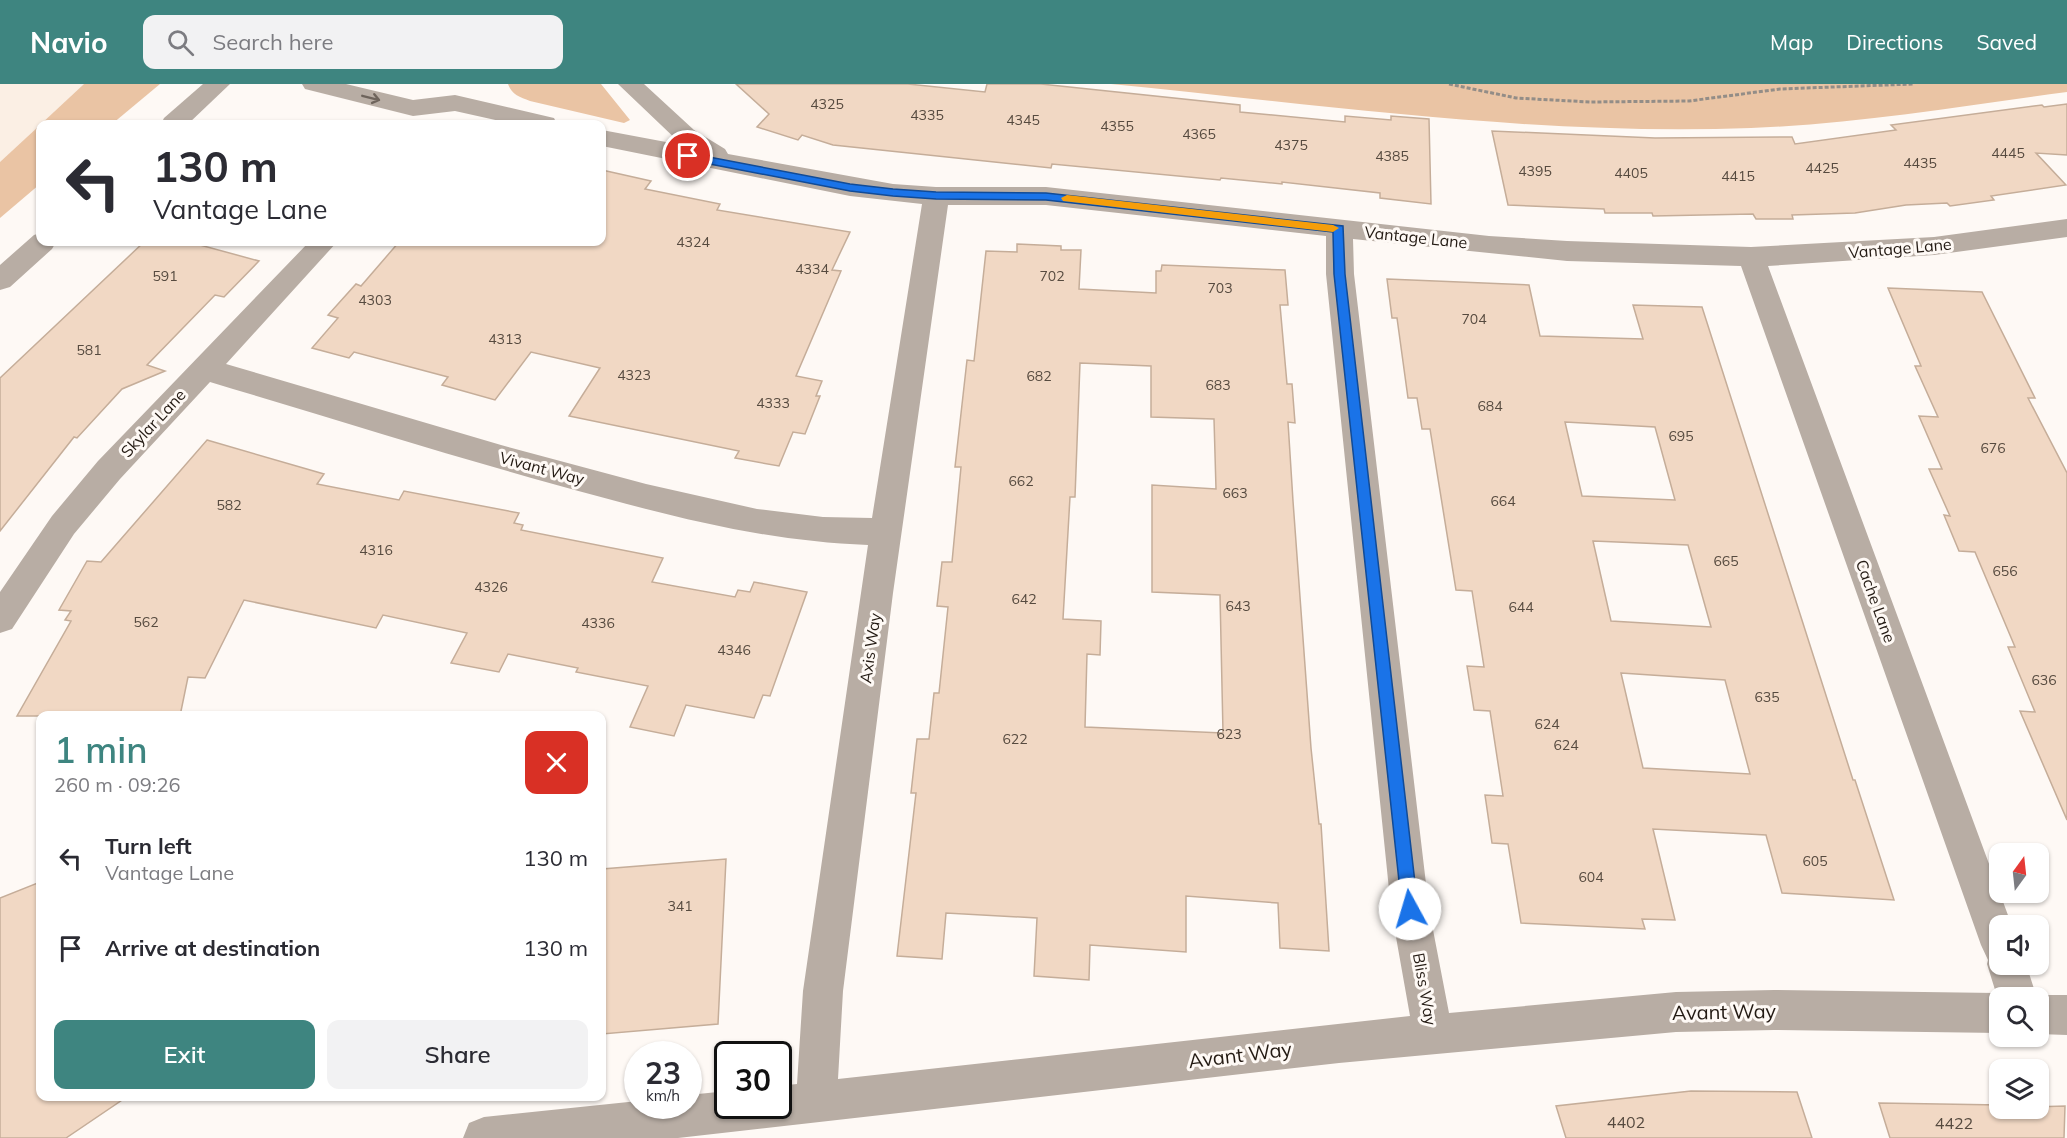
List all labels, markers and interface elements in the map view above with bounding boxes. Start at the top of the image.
search box [143,15,563,69]
text: Navio [30,25,107,60]
icon: search [164,26,197,59]
text: Search here [212,28,333,56]
text: Map [1770,29,1813,55]
text: Directions [1846,29,1943,55]
text: Saved [1976,29,2037,55]
one-way arrow [361,93,380,105]
house number: 4325 [810,95,844,113]
house number: 4335 [910,106,944,124]
house number: 4345 [1006,111,1040,129]
house number: 4355 [1100,117,1134,135]
house number: 4365 [1182,125,1216,143]
pin [662,130,713,181]
house number: 4375 [1274,136,1308,154]
icon: arrive [671,139,704,172]
text: 130 m [153,140,278,193]
icon: left [54,144,132,222]
house number: 4445 [1991,144,2025,162]
house number: 4385 [1375,147,1409,165]
house number: 4435 [1903,154,1937,172]
house number: 4425 [1805,159,1839,177]
house number: 4395 [1518,162,1552,180]
house number: 4405 [1614,164,1648,182]
house number: 4415 [1721,167,1755,185]
text: Vantage Lane [153,192,327,226]
street label: Vantage Lane [1364,222,1468,252]
house number: 4324 [676,233,710,251]
street label: Vantage Lane [1848,234,1952,262]
house number: 4334 [795,260,829,278]
house number: 591 [152,267,178,285]
house number: 702 [1039,267,1065,285]
house number: 703 [1207,279,1233,297]
house number: 4303 [358,291,392,309]
house number: 704 [1461,310,1487,328]
house number: 4313 [488,330,522,348]
house number: 581 [76,341,102,359]
house number: 4323 [617,366,651,384]
house number: 682 [1026,367,1052,385]
house number: 683 [1205,376,1231,394]
street label: Skylar Lane [116,385,190,461]
house number: 4333 [756,394,790,412]
house number: 684 [1477,397,1503,415]
house number: 695 [1668,427,1694,445]
house number: 676 [1980,439,2006,457]
street label: Vivant Way [497,447,587,489]
house number: 662 [1008,472,1034,490]
house number: 663 [1222,484,1248,502]
house number: 664 [1490,492,1516,510]
house number: 582 [216,496,242,514]
house number: 4316 [359,541,393,559]
house number: 665 [1713,552,1739,570]
street label: Cache Lane [1852,557,1900,645]
house number: 656 [1992,562,2018,580]
house number: 4326 [474,578,508,596]
house number: 642 [1011,590,1037,608]
house number: 643 [1225,597,1251,615]
house number: 644 [1508,598,1534,616]
street label: Axis Way [855,611,885,684]
house number: 562 [133,613,159,631]
house number: 4336 [581,614,615,632]
house number: 4346 [717,641,751,659]
house number: 636 [2031,671,2057,689]
house number: 635 [1754,688,1780,706]
house number: 624 [1534,715,1560,733]
house number: 623 [1216,725,1242,743]
text: 1 min [54,727,148,772]
house number: 622 [1002,730,1028,748]
button: close [525,731,588,794]
house number: 624 [1553,736,1579,754]
text: 260 m · 09:26 [54,772,180,797]
text: Turn left [105,832,192,860]
icon: left [54,842,87,875]
north arrow [1989,843,2049,903]
map controls [1989,843,2049,1119]
text: 130 m [523,844,588,872]
house number: 605 [1802,852,1828,870]
text: Vantage Lane [105,860,234,885]
house number: 604 [1578,868,1604,886]
position arrow [1378,877,1442,941]
house number: 341 [667,897,693,915]
button: sound [1989,915,2049,975]
icon: arrive [54,932,87,965]
text: Arrive at destination [105,934,320,962]
text: 130 m [523,934,588,962]
street label: Bliss Way [1409,951,1441,1027]
button: search [1989,987,2049,1047]
street label: Avant Way [1672,998,1777,1025]
button: Exit [54,1020,315,1089]
button: Share [327,1020,588,1089]
street label: Avant Way [1187,1036,1294,1073]
speed limit sign: 30 [714,1041,792,1119]
text: 23 [645,1054,681,1092]
button: layers [1989,1059,2049,1119]
text: km/h [646,1086,680,1105]
house number: 4402 [1607,1112,1645,1132]
house number: 4422 [1935,1113,1973,1133]

